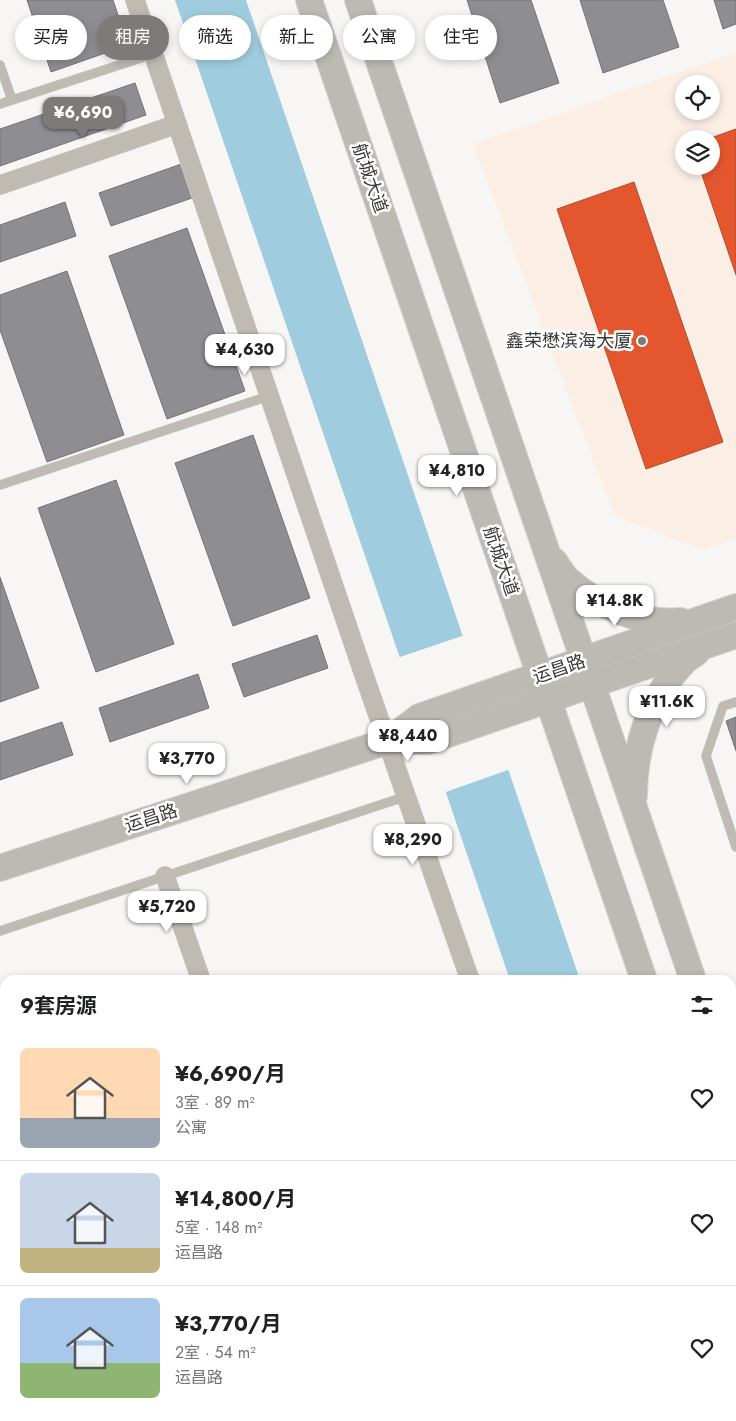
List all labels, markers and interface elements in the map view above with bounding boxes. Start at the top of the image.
chip: 买房 [15,15,87,60]
chip: 租房 [97,15,169,60]
chip: 筛选 [179,15,251,60]
chip: 新上 [261,15,333,60]
chip: 公寓 [343,15,415,60]
chip: 住宅 [425,15,497,60]
map controls [675,75,720,175]
button: locate [675,75,720,120]
pin: ¥6,690 [42,96,124,139]
text: ¥6,690 [54,101,112,124]
button: layers [675,130,720,175]
street label: 航城大道 [346,140,394,216]
place label: 鑫荣懋滨海大厦 [506,328,632,354]
pin: ¥4,630 [204,334,286,376]
marker: 鑫荣懋滨海大厦 [636,335,648,347]
text: ¥4,630 [216,338,274,361]
pin: ¥4,810 [416,454,498,497]
text: ¥4,810 [429,459,485,482]
street label: 航城大道 [477,523,525,599]
pin: ¥14.8K [574,584,656,627]
text: ¥14.8K [587,589,643,612]
street label: 运昌路 [529,648,589,690]
pin: ¥11.6K [626,686,708,728]
text: ¥11.6K [640,690,694,713]
pin: ¥8,440 [367,720,449,762]
text: ¥8,440 [379,724,437,747]
pin: ¥3,770 [146,742,228,785]
text: ¥3,770 [159,747,215,770]
street label: 运昌路 [121,797,181,839]
pin: ¥8,290 [372,824,454,866]
text: ¥8,290 [384,828,442,851]
pin: ¥5,720 [126,890,208,933]
text: ¥5,720 [139,895,195,918]
text: 9套房源 [20,991,97,1021]
icon: filters [688,991,716,1019]
text: ¥6,690/月 [175,1059,286,1089]
icon: home [60,1068,120,1128]
icon: heart [688,1084,716,1112]
text: 3室 · 89 m² [175,1091,255,1114]
text: 公寓 [175,1116,207,1139]
text: ¥14,800/月 [175,1184,296,1214]
icon: home [60,1193,120,1253]
icon: heart [688,1209,716,1237]
text: 5室 · 148 m² [175,1216,263,1239]
text: 运昌路 [175,1241,223,1264]
text: ¥3,770/月 [175,1309,282,1339]
icon: home [60,1318,120,1378]
icon: heart [688,1334,716,1362]
text: 2室 · 54 m² [175,1341,256,1364]
text: 运昌路 [175,1366,223,1389]

